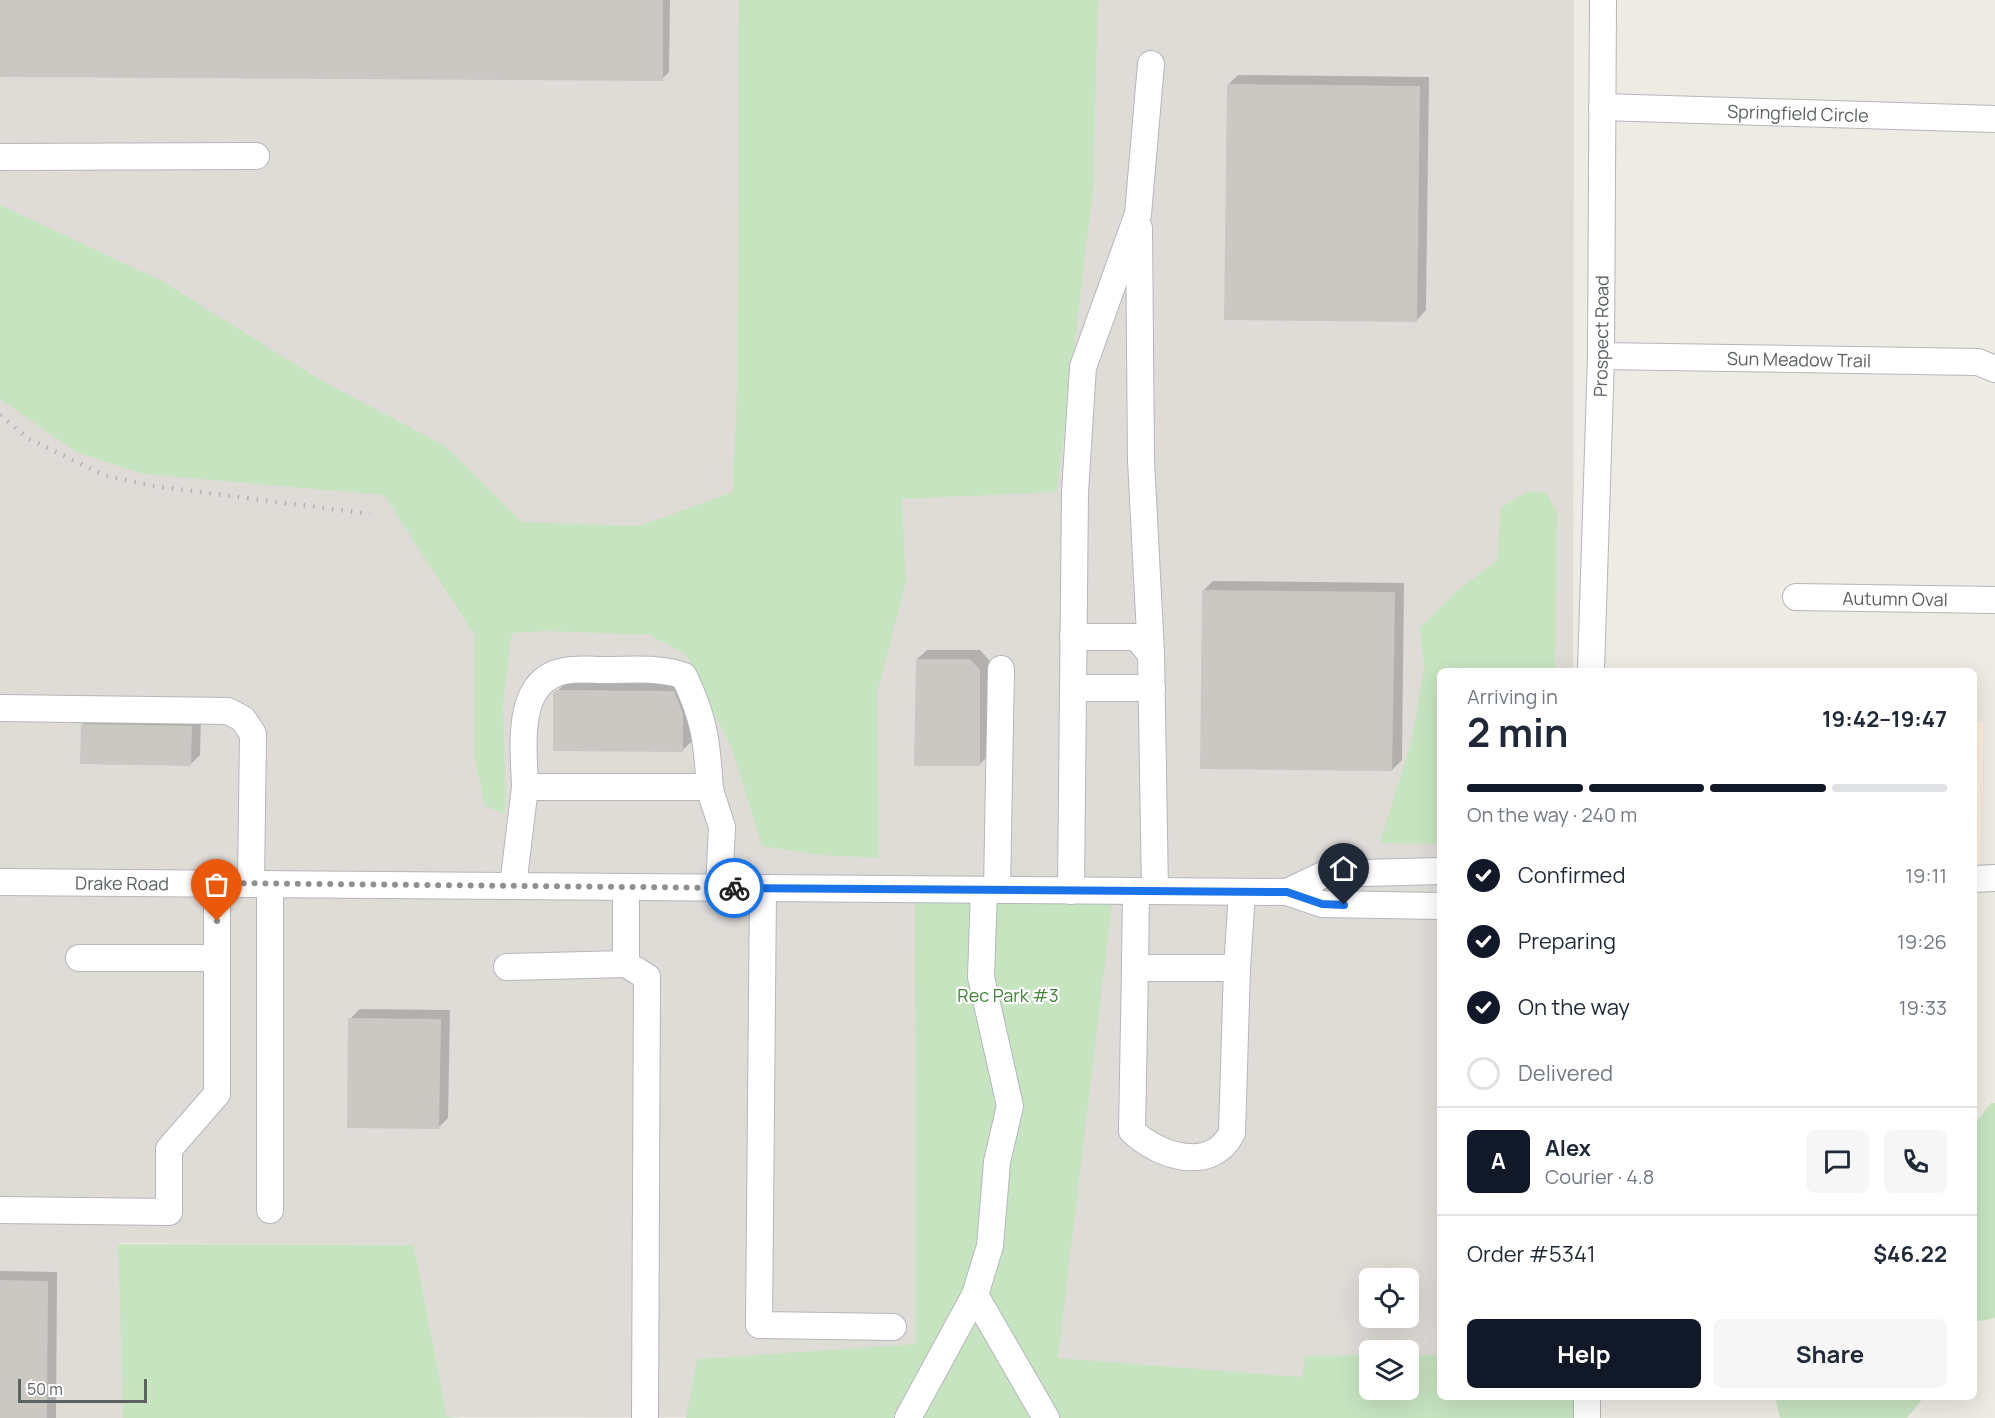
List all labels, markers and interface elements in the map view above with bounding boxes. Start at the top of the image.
street label: Springfield Circle [1727,99,1869,127]
street label: Prospect Road [1588,275,1613,397]
street label: Sun Meadow Trail [1727,346,1871,372]
street label: Autumn Oval [1842,586,1948,611]
text: Arriving in [1467,683,1558,710]
text: 19:42–19:47 [1822,704,1947,734]
text: 2 min [1467,705,1568,759]
text: On the way · 240 m [1467,801,1637,828]
pin [1318,843,1369,905]
icon: home [1327,852,1360,885]
courier [704,858,764,918]
pin [191,859,242,921]
icon: check [1467,859,1500,892]
text: Confirmed [1518,860,1626,890]
text: 19:11 [1905,862,1947,889]
icon: bag [200,868,233,901]
street label: Drake Road [75,871,169,895]
icon: bike [718,872,751,905]
icon: check [1467,925,1500,958]
text: Preparing [1518,926,1616,956]
text: 19:26 [1897,928,1947,955]
park label: Rec Park #3 [957,983,1059,1007]
icon: check [1467,991,1500,1024]
text: On the way [1518,992,1630,1022]
text: 19:33 [1899,994,1947,1021]
text: Delivered [1518,1058,1613,1088]
button: chat [1806,1130,1869,1193]
button: phone [1884,1130,1947,1193]
text: Alex [1545,1133,1591,1163]
text: A [1491,1146,1506,1176]
text: Courier · 4.8 [1545,1163,1654,1190]
text: Order #5341 [1467,1239,1596,1269]
text: $46.22 [1873,1239,1947,1269]
map controls [1359,1268,1419,1400]
button: locate [1359,1268,1419,1328]
button: Help [1467,1319,1701,1388]
button: Share [1713,1319,1947,1388]
button: layers [1359,1340,1419,1400]
scale bar [18,1376,147,1404]
text: 50 m [27,1378,63,1400]

